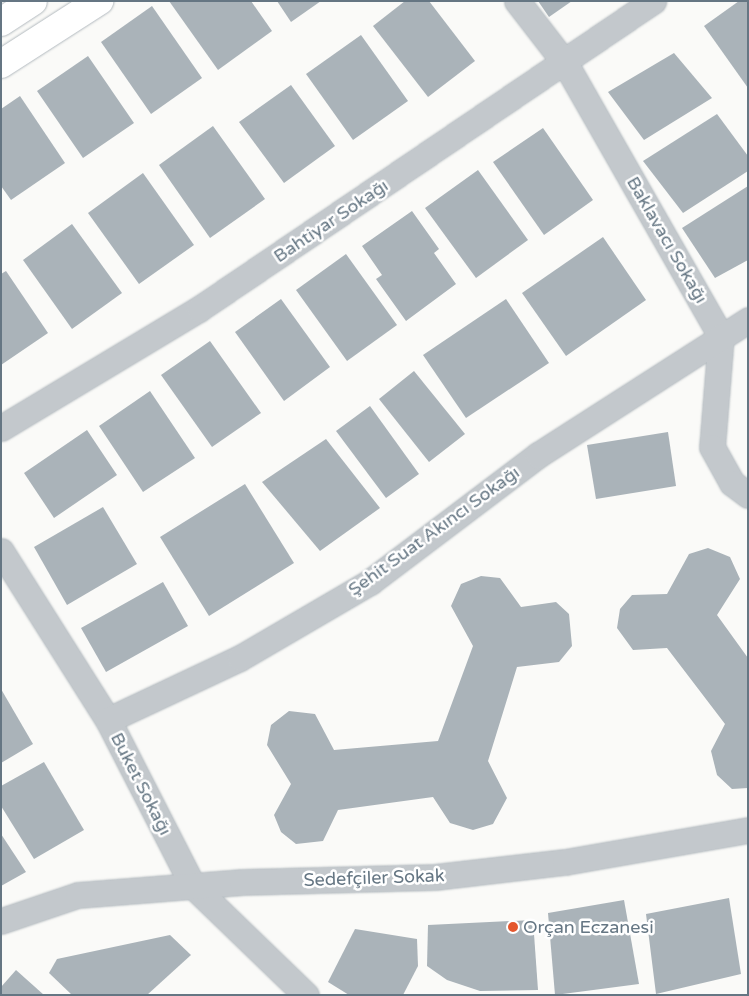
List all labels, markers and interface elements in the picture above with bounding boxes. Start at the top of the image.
street label: Baklavacı Sokağı [622,173,712,307]
street label: Bahtiyar Sokağı [270,175,392,267]
street label: Şehit Suat Akıncı Sokağı [344,462,524,600]
street label: Buket Sokağı [106,729,176,839]
street label: Sedefçiler Sokak [303,865,445,891]
place label: Orçan Eczanesi [523,916,654,938]
marker: Orçan Eczanesi [507,921,519,933]

